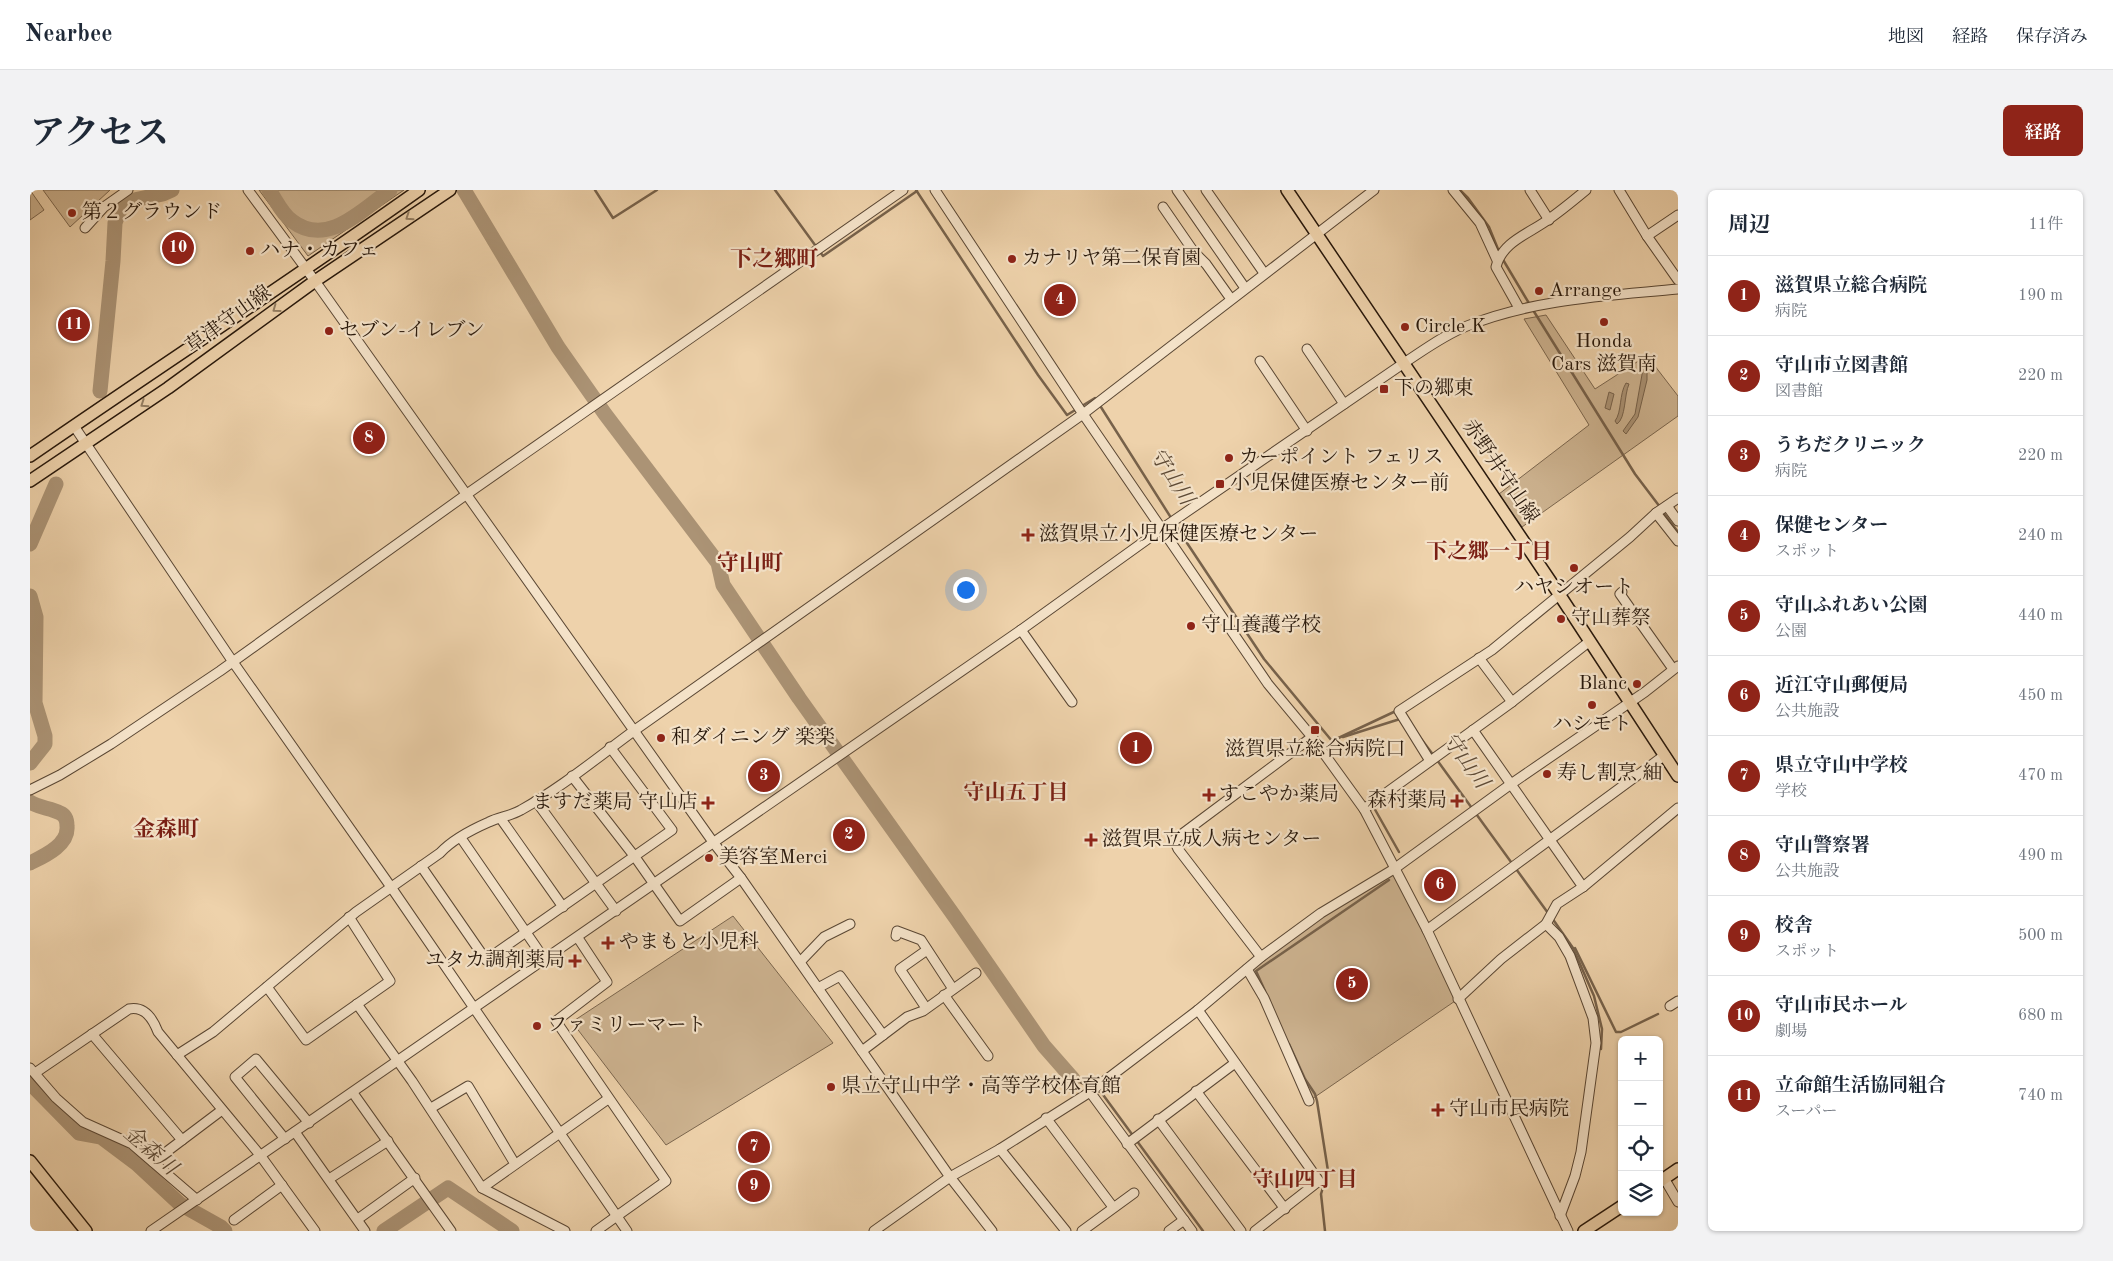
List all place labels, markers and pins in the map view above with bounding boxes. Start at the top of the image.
place label: 第２グラウンド [82,201,222,223]
marker: 第２グラウンド [66,207,78,219]
pin: 10 [162,229,194,267]
place label: ハナ・カフェ [260,240,379,261]
marker: ハナ・カフェ [244,245,256,257]
place label: カナリヤ第二保育園 [1022,247,1202,269]
marker: カナリヤ第二保育園 [1006,253,1018,265]
pin: 4 [1044,281,1076,319]
place label: Arrange [1549,281,1621,301]
marker: Arrange [1533,285,1545,297]
pin: 11 [58,306,90,344]
marker: Honda Cars 滋賀南 [1598,316,1610,328]
place label: Circle K [1415,317,1486,337]
place label: セブン-イレブン [339,319,485,341]
marker: Circle K [1399,321,1411,333]
marker: セブン-イレブン [323,325,335,337]
place label: Honda Cars 滋賀南 [1551,332,1657,375]
place label: 下の郷東 [1394,377,1474,399]
marker: 下の郷東 [1378,383,1390,395]
pin: 8 [353,419,385,457]
place label: カーポイント フェリス [1239,447,1443,468]
marker: カーポイント フェリス [1223,452,1235,464]
place label: 小児保健医療センター前 [1230,472,1449,494]
marker: 小児保健医療センター前 [1214,478,1226,490]
place label: 滋賀県立小児保健医療センター [1039,523,1318,545]
marker: 滋賀県立小児保健医療センター [1021,528,1035,542]
marker: ハヤシオート [1568,562,1580,574]
place label: ハヤシオート [1514,577,1634,598]
place label: 守山葬祭 [1571,607,1651,629]
marker: 守山葬祭 [1555,613,1567,625]
place label: 守山養護学校 [1201,614,1321,636]
marker: 守山養護学校 [1185,620,1197,632]
place label: Blanc [1578,674,1627,694]
marker: Blanc [1631,678,1643,690]
marker: ハシモト [1586,699,1598,711]
place label: ハシモト [1552,714,1632,735]
marker: 滋賀県立総合病院口 [1309,724,1321,736]
place label: 和ダイニング 楽楽 [671,726,835,748]
pin: 1 [1120,729,1152,767]
marker: 和ダイニング 楽楽 [655,732,667,744]
place label: 滋賀県立総合病院口 [1225,738,1405,760]
pin: 3 [748,757,780,795]
place label: 寿し割烹 紬 [1557,761,1663,784]
marker: 寿し割烹 紬 [1541,768,1553,780]
place label: すこやか薬局 [1219,783,1339,805]
marker: すこやか薬局 [1203,789,1215,801]
place label: 森村薬局 [1367,789,1447,811]
place label: ますだ薬局 守山店 [532,791,698,813]
marker: 森村薬局 [1451,795,1463,807]
marker: ますだ薬局 守山店 [702,797,714,809]
pin: 2 [833,816,865,854]
place label: 滋賀県立成人病センター [1102,828,1321,850]
marker: 滋賀県立成人病センター [1084,833,1098,847]
place label: 美容室Merci [719,846,827,868]
marker: 美容室Merci [703,852,715,864]
pin: 6 [1424,866,1456,904]
place label: やまもと小児科 [619,931,759,953]
marker: やまもと小児科 [601,936,615,950]
place label: ユタカ調剤薬局 [425,949,565,971]
marker: ユタカ調剤薬局 [569,955,581,967]
pin: 5 [1336,965,1368,1003]
place label: ファミリーマート [547,1015,707,1036]
marker: ファミリーマート [531,1020,543,1032]
place label: 県立守山中学・高等学校体育館 [841,1075,1121,1097]
marker: 県立守山中学・高等学校体育館 [825,1081,837,1093]
place label: 守山市民病院 [1449,1098,1569,1120]
marker: 守山市民病院 [1431,1103,1445,1117]
pin: 7 [738,1128,770,1166]
pin: 9 [738,1167,770,1205]

